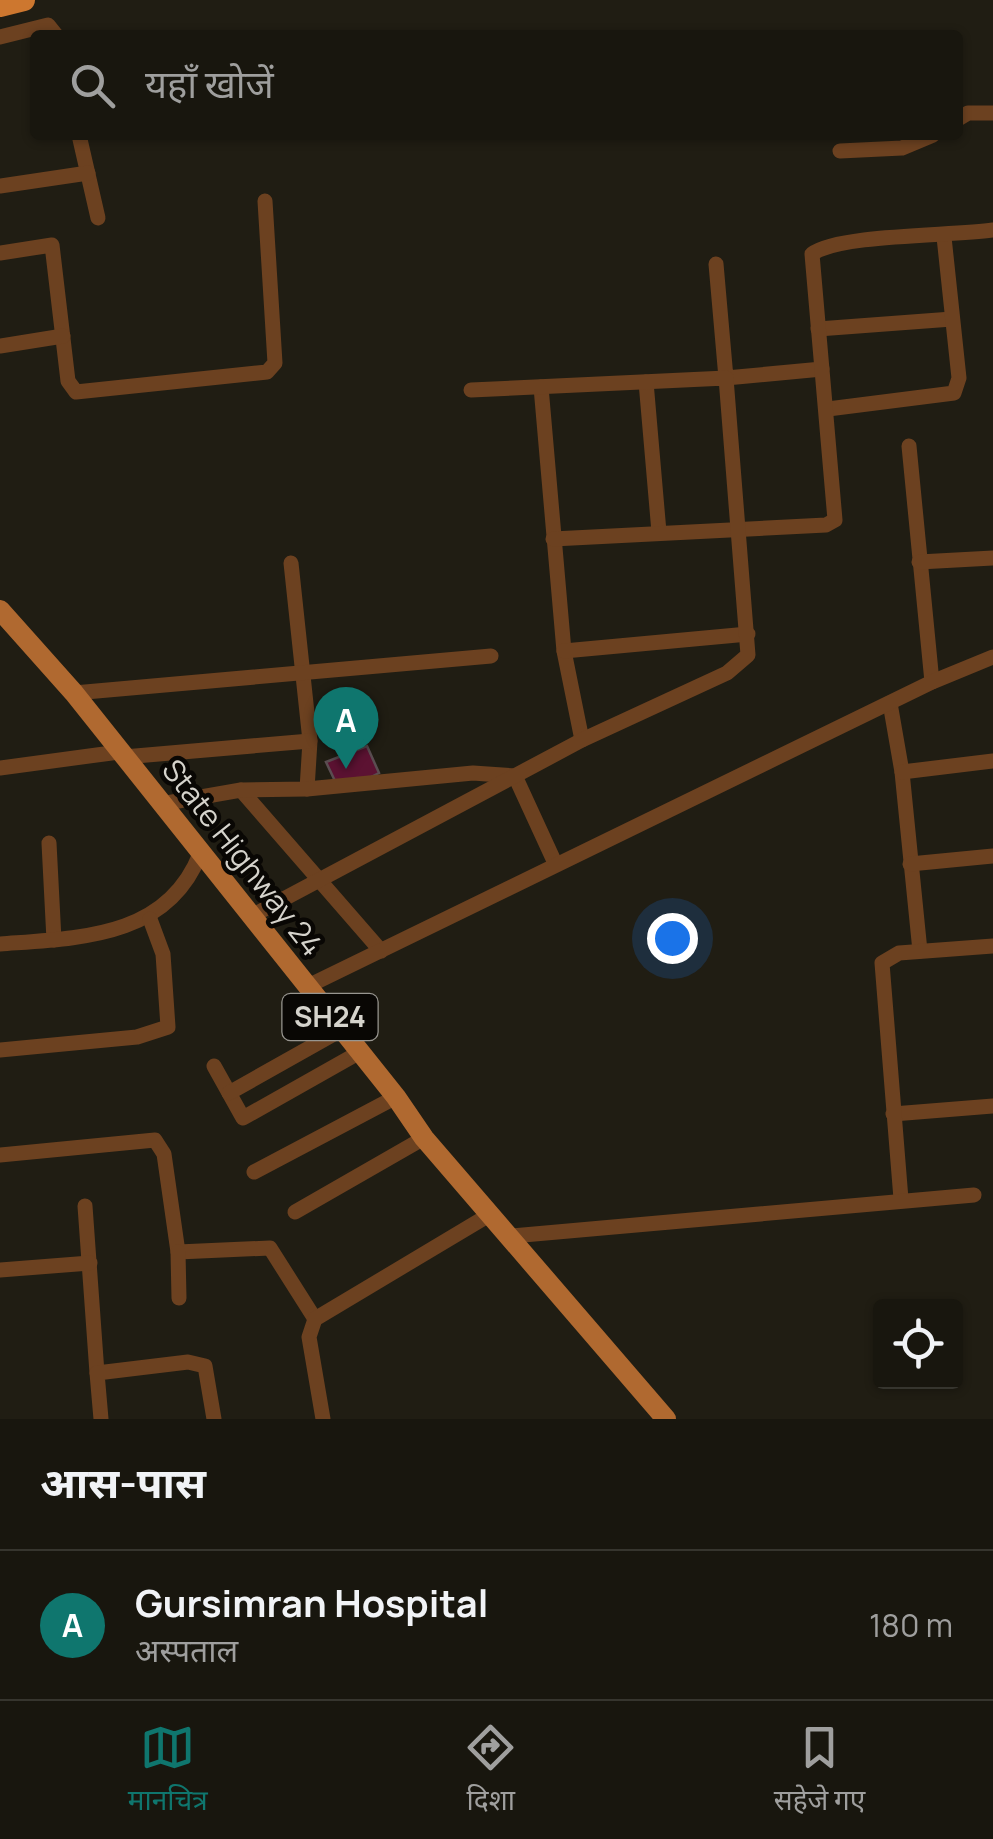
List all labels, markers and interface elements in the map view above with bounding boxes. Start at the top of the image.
search box [30,30,963,140]
text: यहाँ खोजें [145,57,274,109]
icon: search [65,58,120,113]
pin: A [314,686,378,769]
street label: State Highway 24 [153,750,333,964]
your location [647,913,698,964]
road number: SH24 [282,994,378,1040]
map controls [873,1299,963,1389]
button: locate [873,1299,963,1389]
text: आस-पास [40,1453,206,1511]
text: Gursimran Hospital [135,1576,488,1628]
text: A [62,1603,83,1647]
text: 180 m [869,1603,953,1647]
text: अस्पताल [135,1628,238,1672]
tab: मानचित्र [128,1720,208,1821]
tab: दिशा [463,1720,518,1821]
tab: सहेजे गए [774,1720,865,1821]

